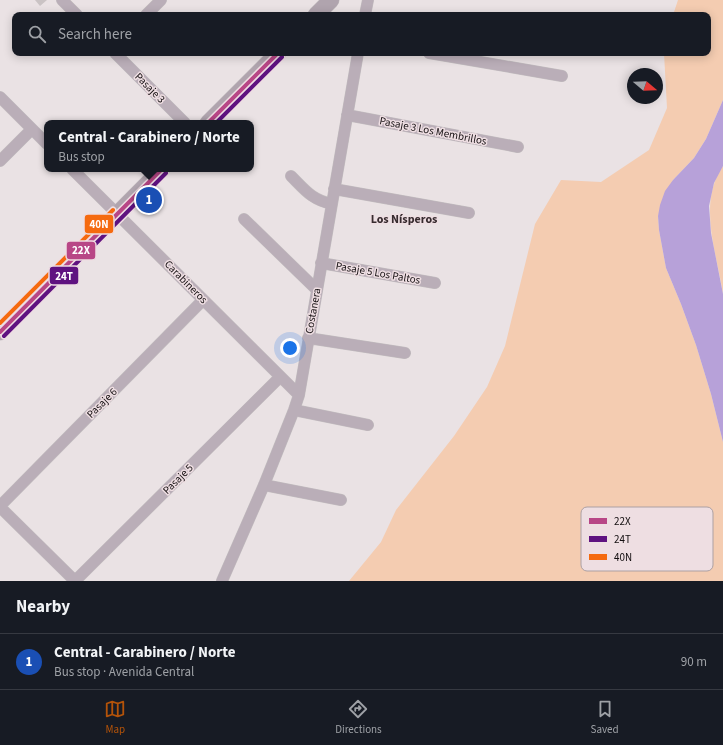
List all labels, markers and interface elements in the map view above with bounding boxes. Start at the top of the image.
search box [12,12,711,56]
icon: search [26,23,48,45]
text: Search here [58,24,132,45]
north arrow [627,68,663,104]
street label: Pasaje 3 [132,70,168,106]
street label: Pasaje 3 Los Membrillos [378,113,488,149]
popup [44,120,254,172]
text: Central - Carabinero / Norte [58,127,240,148]
text: Bus stop [58,148,105,166]
pin: 1 [136,185,162,215]
district label: Los Nísperos [371,211,437,228]
line badge: 40N [84,214,114,234]
text: 40N [90,217,108,232]
line badge: 22X [66,241,96,260]
text: 22X [72,243,91,258]
street label: Carabineros [161,257,211,307]
street label: Pasaje 5 Los Paltos [335,258,422,288]
line badge: 24T [49,266,79,285]
text: 24T [55,269,73,284]
street label: Costanera [302,287,324,335]
your location [280,338,300,358]
street label: Pasaje 6 [84,384,121,421]
street label: Pasaje 5 [160,461,196,497]
legend [581,507,713,571]
text: 22X [614,514,631,529]
text: 24T [614,532,631,547]
text: 40N [614,550,632,565]
text: Nearby [16,595,70,619]
text: Central - Carabinero / Norte [54,642,235,663]
text: 1 [26,653,32,671]
text: 90 m [681,653,707,671]
text: Bus stop · Avenida Central [54,663,194,681]
tab: Map [104,698,126,737]
tab: Directions [335,698,382,737]
tab: Saved [591,698,619,737]

